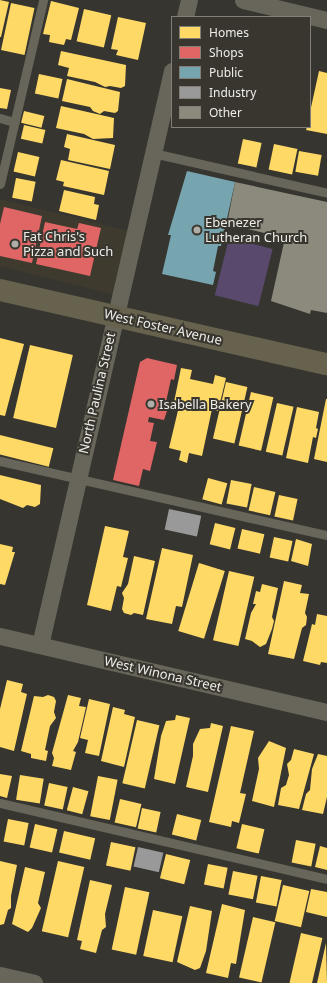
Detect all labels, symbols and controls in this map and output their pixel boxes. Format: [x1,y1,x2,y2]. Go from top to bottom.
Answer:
legend [171,16,311,128]
text: Homes [209,24,249,41]
text: Shops [209,44,243,61]
text: Public [209,64,243,81]
text: Industry [209,84,256,101]
text: Other [209,104,242,121]
place label: Ebenezer Lutheran Church [205,215,307,246]
marker: Ebenezer Lutheran Church [192,225,202,235]
place label: Fat Chris's Pizza and Such [23,229,113,260]
marker: Fat Chris's Pizza and Such [10,239,20,249]
street label: West Foster Avenue [102,306,224,348]
street label: North Paulina Street [75,331,119,455]
place label: Isabella Bakery [159,396,252,412]
marker: Isabella Bakery [146,399,156,409]
street label: West Winona Street [103,653,223,695]

